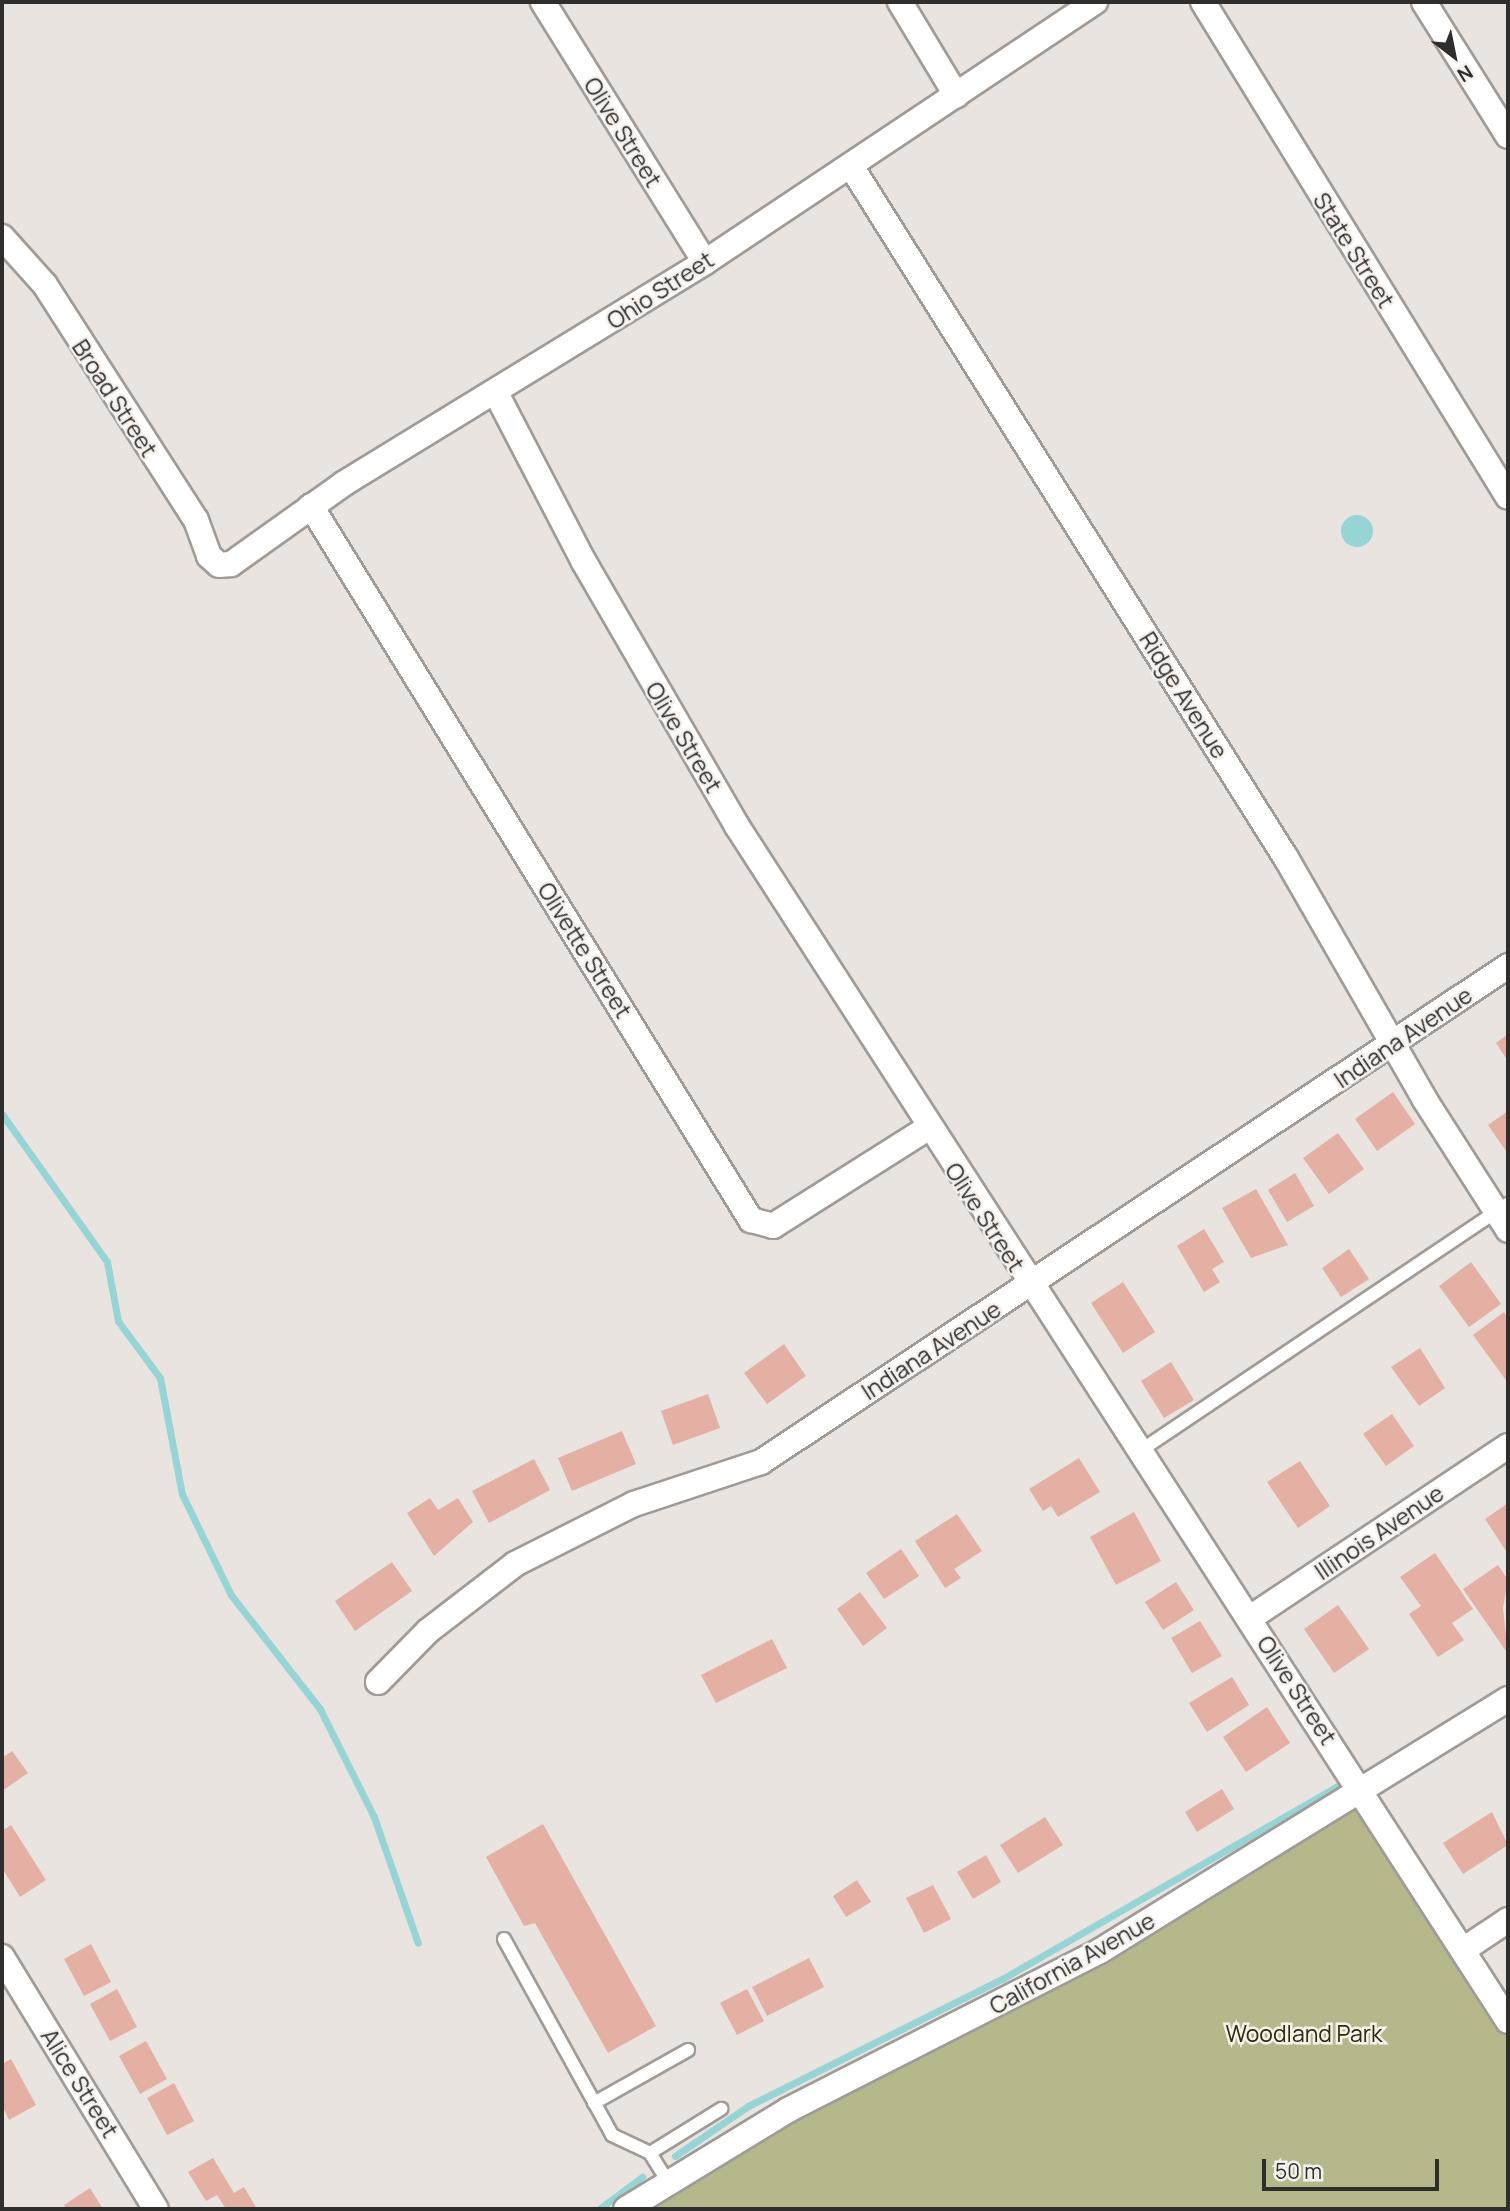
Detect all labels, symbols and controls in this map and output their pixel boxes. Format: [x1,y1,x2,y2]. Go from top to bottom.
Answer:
north arrow [1419,21,1489,91]
text: N [1452,59,1478,88]
street label: Olive Street [578,72,668,192]
street label: State Street [1308,187,1400,313]
street label: Ohio Street [602,245,718,335]
street label: Broad Street [67,334,163,462]
street label: Ridge Avenue [1134,627,1234,763]
street label: Olive Street [640,677,728,797]
street label: Olivette Street [532,877,638,1023]
street label: Indiana Avenue [1329,981,1477,1093]
street label: Olive Street [940,1157,1030,1277]
street label: Indiana Avenue [856,1295,1006,1405]
street label: Illinois Avenue [1309,1479,1449,1585]
street label: Olive Street [1252,1630,1342,1750]
street label: California Avenue [985,1906,1159,2020]
park label: Woodland Park [1226,2019,1382,2047]
street label: Alice Street [36,2023,124,2143]
scale bar [1265,2144,1442,2188]
text: 50 m [1275,2157,1322,2185]

